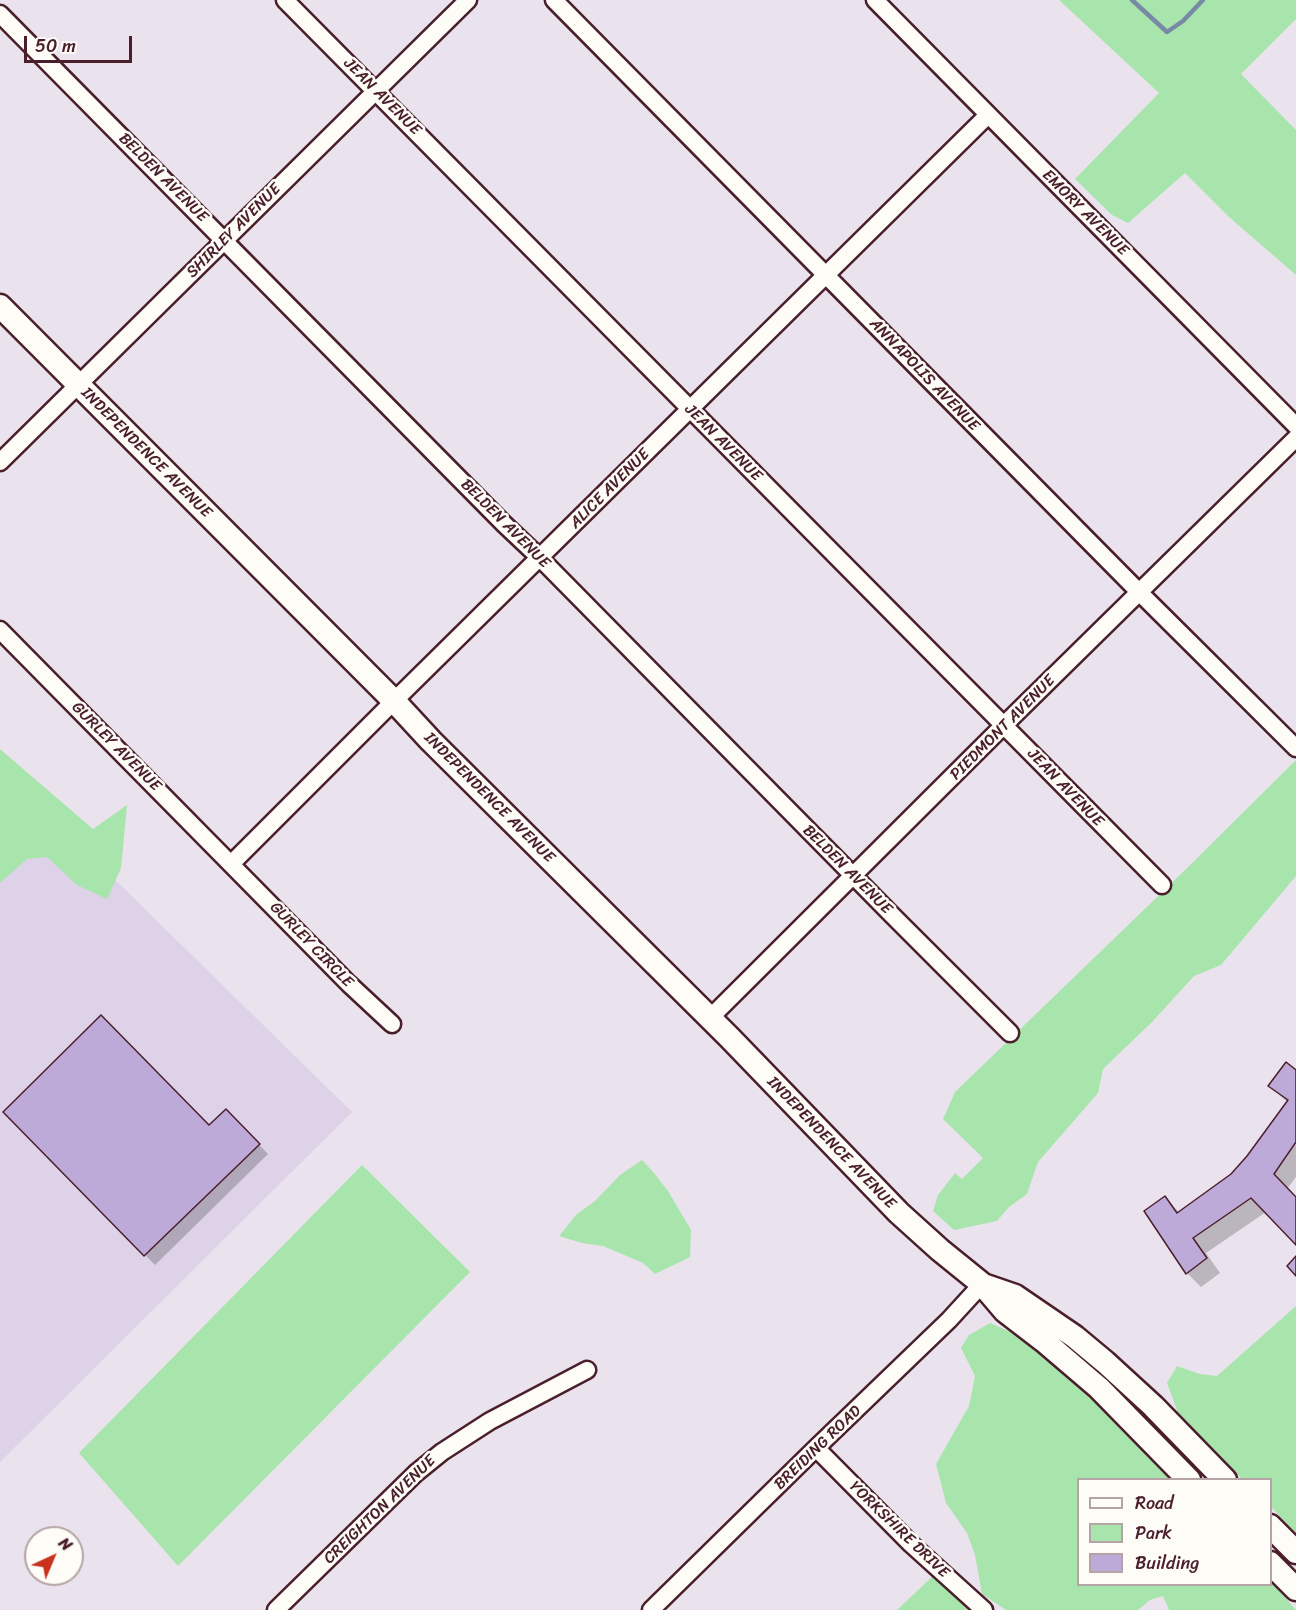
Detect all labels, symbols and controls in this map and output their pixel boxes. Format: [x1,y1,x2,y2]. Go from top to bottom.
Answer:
scale bar [27,24,135,62]
text: 50 m [35,30,76,62]
street label: JEAN AVENUE [339,54,425,140]
street label: BELDEN AVENUE [114,129,212,227]
street label: EMORY AVENUE [1038,166,1132,260]
street label: SHIRLEY AVENUE [183,180,285,282]
street label: ANNAPOLIS AVENUE [865,314,983,436]
street label: INDEPENDENCE AVENUE [77,384,215,522]
street label: JEAN AVENUE [680,400,766,486]
street label: ALICE AVENUE [566,445,654,533]
street label: BELDEN AVENUE [456,475,554,573]
street label: PIEDMONT AVENUE [946,671,1060,785]
street label: GURLEY AVENUE [67,698,165,796]
street label: INDEPENDENCE AVENUE [420,729,558,867]
street label: JEAN AVENUE [1023,745,1107,831]
street label: BELDEN AVENUE [798,821,896,919]
street label: GURLEY CIRCLE [265,898,357,992]
street label: INDEPENDENCE AVENUE [763,1073,899,1213]
street label: BREIDING ROAD [771,1402,865,1494]
street label: CREIGHTON AVENUE [320,1452,440,1568]
street label: YORKSHIRE DRIVE [845,1477,953,1583]
legend [1077,1478,1272,1586]
text: Road [1135,1487,1174,1519]
text: Park [1135,1517,1172,1549]
north arrow [24,1526,84,1586]
text: N [51,1530,80,1558]
text: Building [1135,1547,1199,1579]

